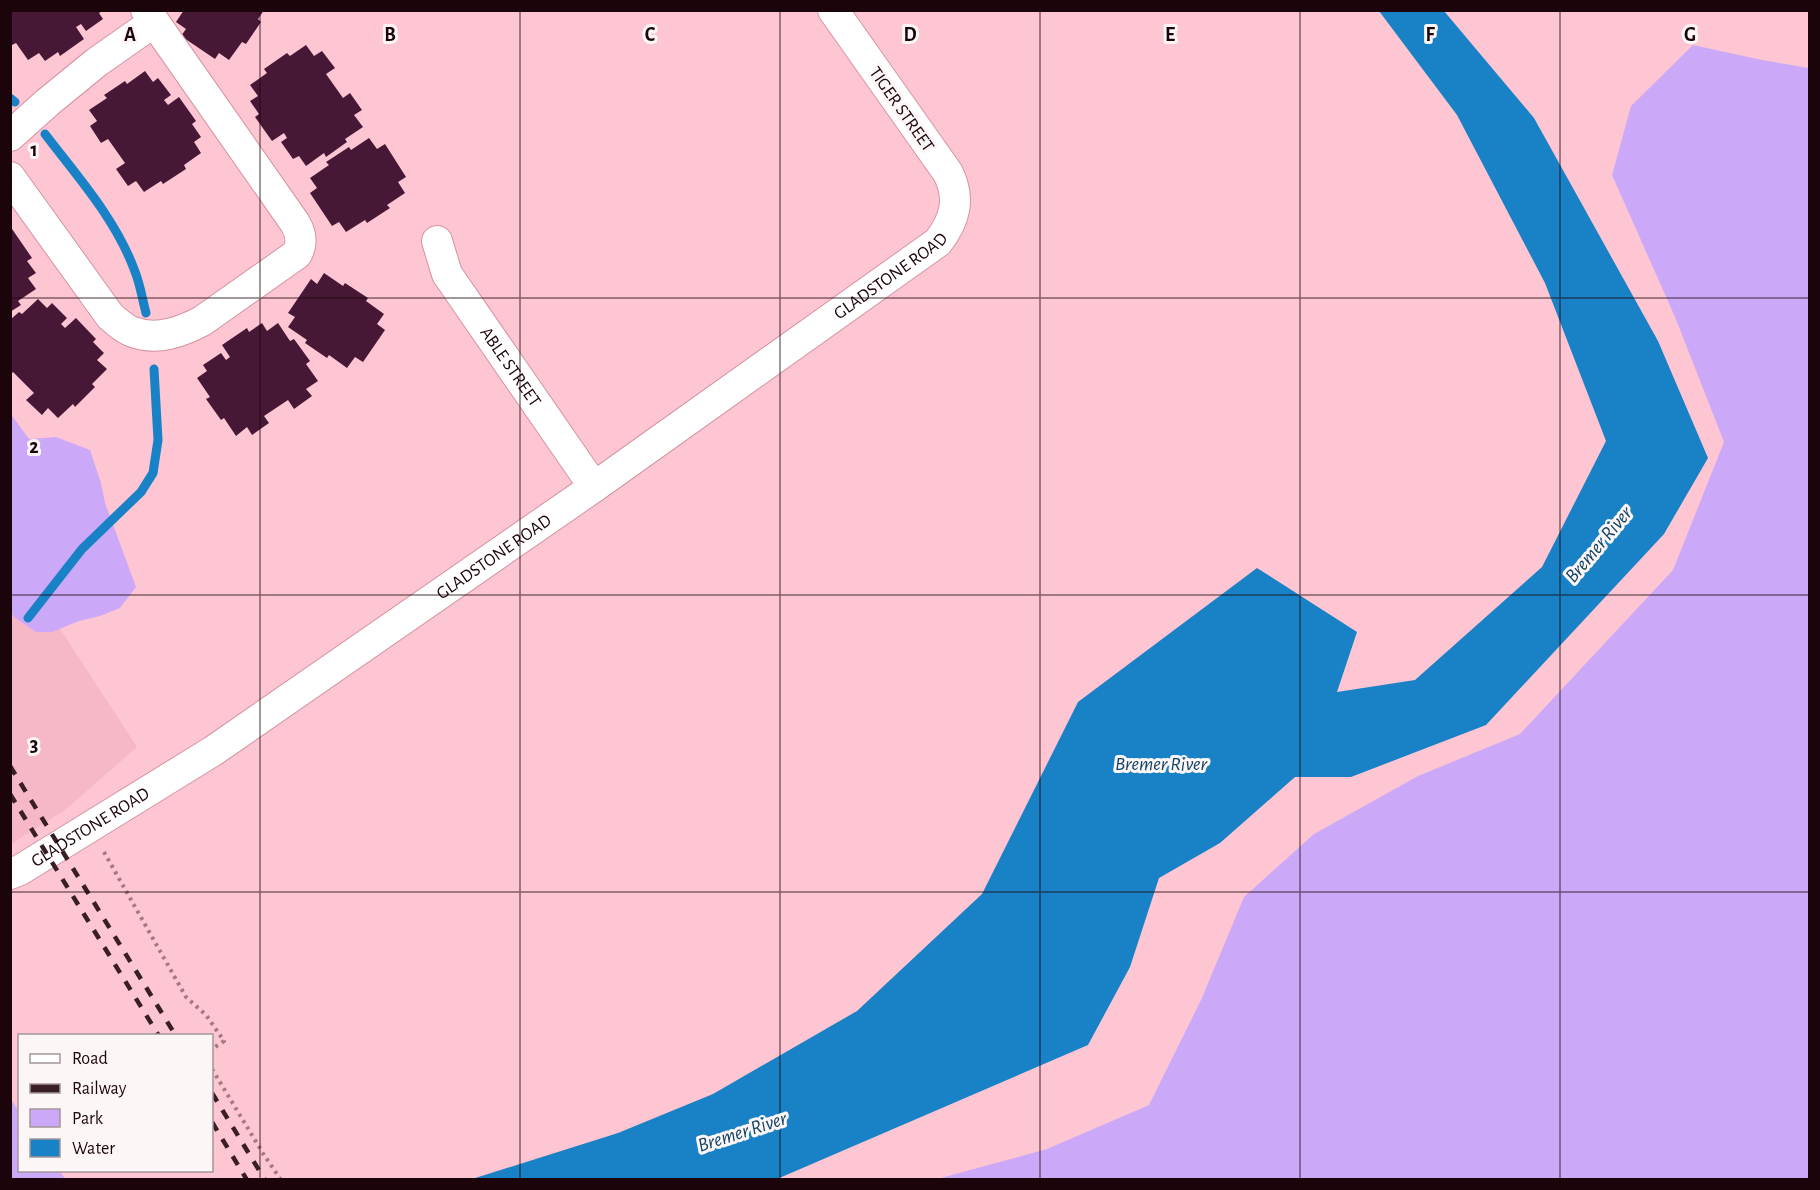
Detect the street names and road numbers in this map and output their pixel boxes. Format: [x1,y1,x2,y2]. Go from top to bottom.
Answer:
street label: TIGER STREET [865,64,937,155]
street label: GLADSTONE ROAD [831,230,952,323]
street label: ABLE STREET [476,324,544,410]
street label: GLADSTONE ROAD [434,511,555,603]
street label: GLADSTONE ROAD [28,785,153,871]

